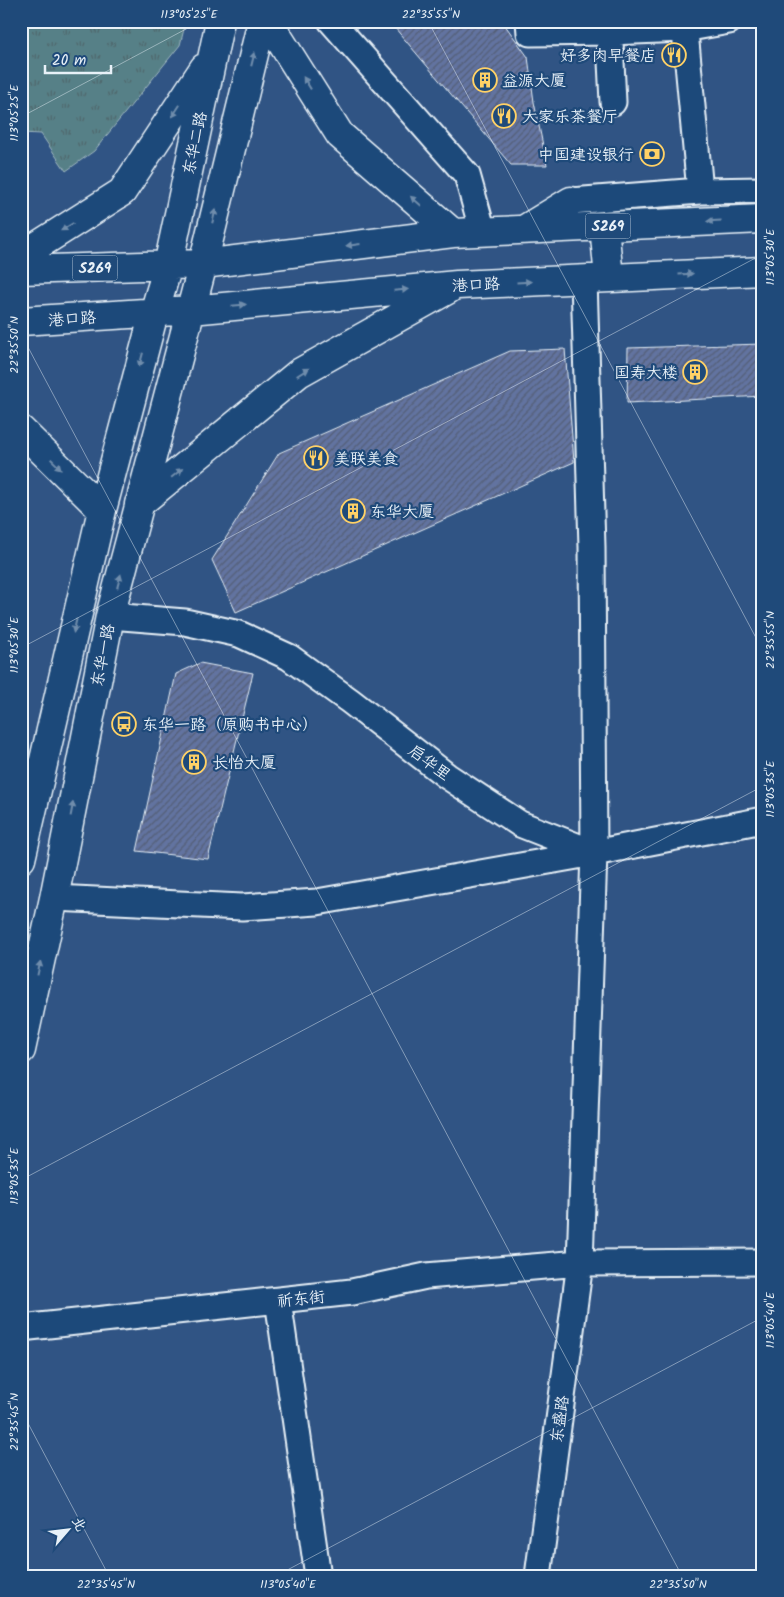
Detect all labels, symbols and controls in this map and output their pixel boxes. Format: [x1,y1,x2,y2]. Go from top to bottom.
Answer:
text: 113°05'25"E [160,5,218,24]
text: 22°35'55"N [402,5,460,24]
scale bar [45,42,111,74]
restaurant icon: 好多肉早餐店 [661,42,687,68]
place label: 好多肉早餐店 [560,44,656,69]
text: 20 m [52,49,86,73]
one-way arrow [249,51,257,66]
building icon: 益源大厦 [472,67,498,93]
place label: 益源大厦 [502,69,566,94]
one-way arrow [302,77,312,90]
text: 113°05'25"E [5,84,24,142]
restaurant icon: 大家乐茶餐厅 [491,103,517,129]
one-way arrow [171,105,180,118]
place label: 大家乐茶餐厅 [522,105,618,130]
street label: 东华二路 [177,109,214,177]
bank icon: 中国建设银行 [639,141,665,167]
place label: 中国建设银行 [538,143,634,168]
one-way arrow [411,195,423,207]
one-way arrow [211,209,219,224]
road number: S269 [586,214,630,238]
one-way arrow [706,217,722,225]
one-way arrow [60,223,73,232]
text: 113°05'30"E [761,228,780,285]
one-way arrow [344,241,360,249]
road number: S269 [72,256,118,280]
one-way arrow [678,270,694,278]
street label: 港口路 [451,272,501,299]
one-way arrow [516,277,532,285]
one-way arrow [393,286,409,294]
one-way arrow [232,301,248,309]
street label: 港口路 [47,305,97,334]
text: 22°35'50"N [5,316,24,374]
one-way arrow [137,352,145,367]
building icon: 国寿大楼 [682,359,708,385]
place label: 国寿大楼 [614,361,678,386]
one-way arrow [297,367,310,376]
restaurant icon: 美联美食 [303,445,329,471]
place label: 美联美食 [334,447,398,472]
one-way arrow [49,458,61,470]
one-way arrow [170,468,183,479]
building icon: 东华大厦 [340,498,366,524]
place label: 东华大厦 [370,500,434,525]
one-way arrow [115,574,123,589]
text: 22°35'55"N [761,611,780,669]
text: 113°05'30"E [5,616,24,673]
one-way arrow [71,619,79,634]
street label: 东华一路 [85,621,122,689]
bus stop icon: 东华一路（原购书中心） [111,711,137,737]
place label: 东华一路（原购书中心） [142,713,318,738]
street label: 启华里 [402,739,456,788]
building icon: 长怡大厦 [181,749,207,775]
place label: 长怡大厦 [212,751,276,776]
text: 113°05'35"E [761,760,780,817]
one-way arrow [68,801,76,817]
one-way arrow [35,961,43,976]
text: 113°05'35"E [5,1147,24,1204]
street label: 祈东街 [276,1285,326,1314]
text: 113°05'40"E [761,1291,780,1348]
text: 22°35'45"N [5,1393,24,1451]
street label: 东盛路 [545,1394,576,1445]
north arrow [42,1504,92,1554]
text: 北 [66,1513,92,1536]
text: 22°35'45"N [77,1575,135,1594]
text: 113°05'40"E [260,1575,317,1594]
text: 22°35'50"N [649,1575,707,1594]

